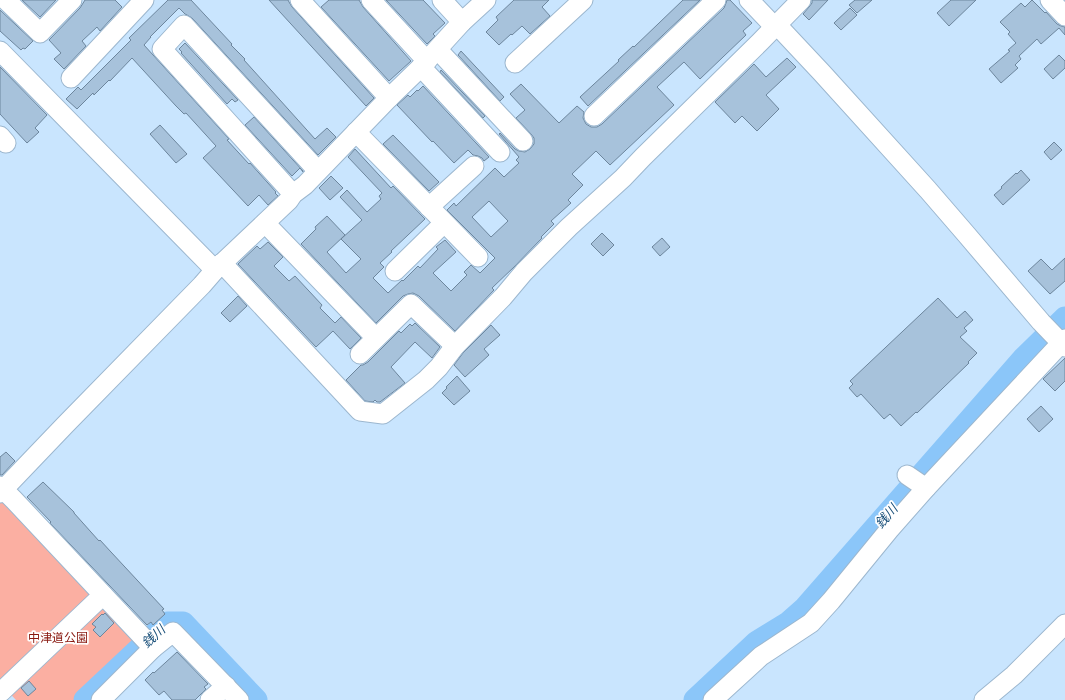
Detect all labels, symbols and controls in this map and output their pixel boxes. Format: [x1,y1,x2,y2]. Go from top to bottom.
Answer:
water label: 銭川 [872,500,902,531]
water label: 銭川 [139,621,169,651]
park label: 中津道公園 [28,631,88,645]

